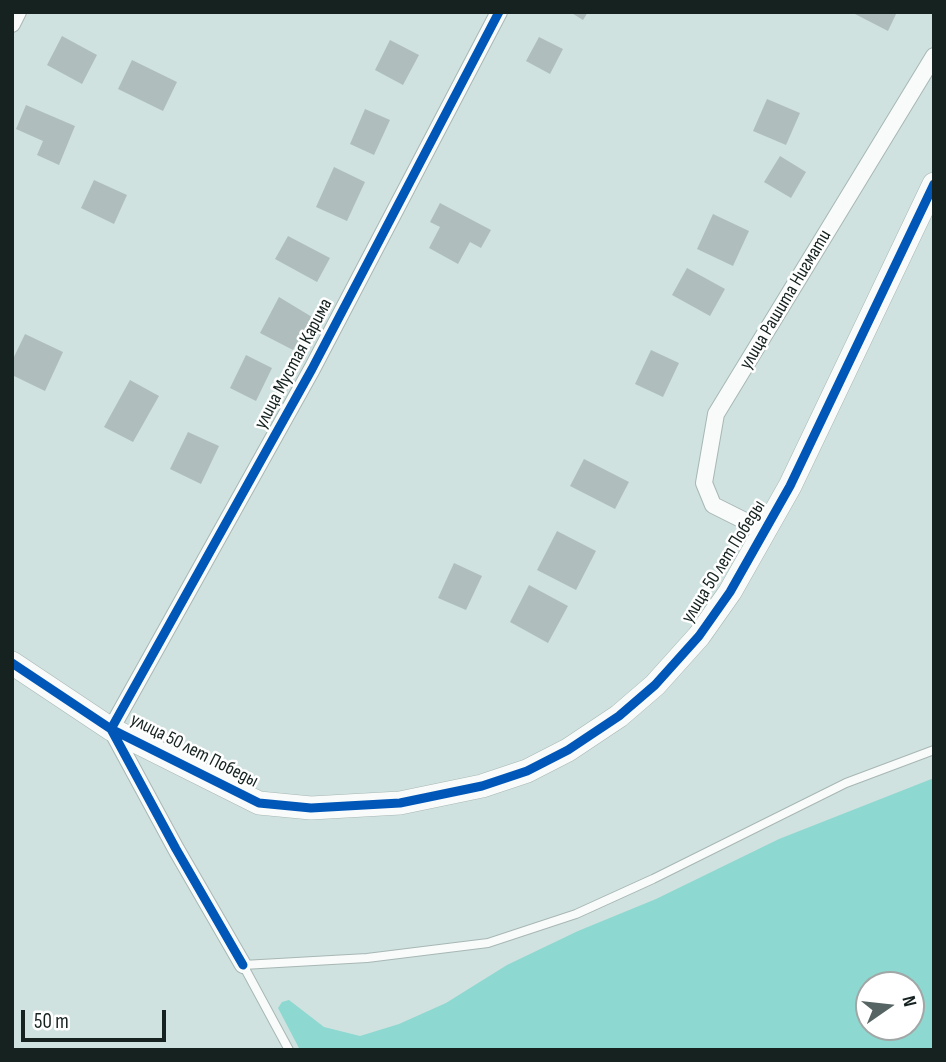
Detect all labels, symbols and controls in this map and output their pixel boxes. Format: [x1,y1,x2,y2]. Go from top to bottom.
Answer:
street label: улица Рашита Нигмати [735,226,837,374]
street label: улица Мустая Карима [250,295,338,433]
street label: улица 50 лет Победы [677,496,771,628]
street label: улица 50 лет Победы [126,709,262,793]
north arrow [855,971,925,1041]
text: N [897,994,921,1009]
scale bar [24,996,170,1040]
text: 50 m [34,1009,69,1034]

